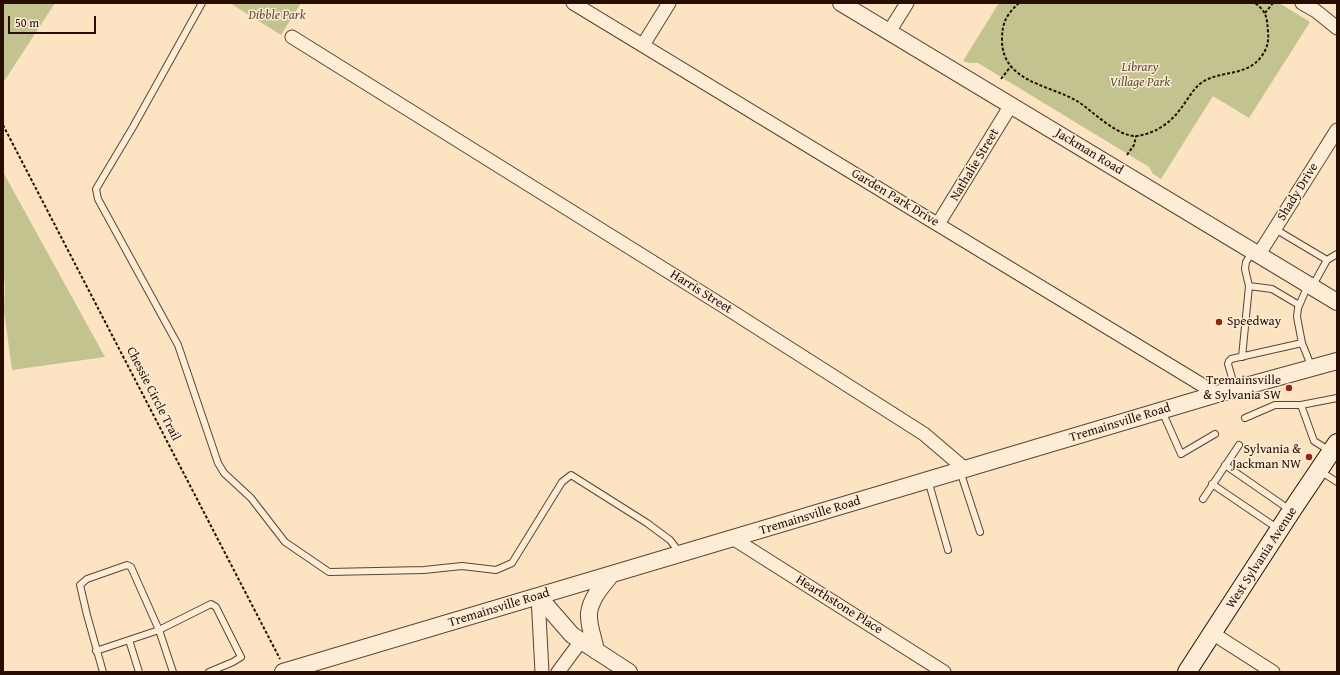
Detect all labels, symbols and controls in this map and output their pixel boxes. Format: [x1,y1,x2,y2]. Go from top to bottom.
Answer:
scale bar [10,8,98,34]
park label: Dibble Park [248,8,306,24]
text: 50 m [15,14,39,31]
park label: Library Village Park [1110,60,1170,91]
street label: Nathalie Street [947,126,1003,204]
street label: Jackman Road [1052,126,1126,178]
street label: Shady Drive [1274,160,1322,224]
street label: Garden Park Drive [848,166,942,230]
street label: Harris Street [667,267,735,317]
place label: Speedway [1227,314,1281,330]
marker: Speedway [1214,317,1224,327]
street label: Chessie Circle Trail [123,344,183,444]
place label: Tremainsville & Sylvania SW [1203,373,1281,404]
marker: Tremainsville & Sylvania SW [1284,383,1294,393]
street label: Tremainsville Road [1068,400,1172,446]
place label: Sylvania & Jackman NW [1232,442,1301,473]
marker: Sylvania & Jackman NW [1304,452,1314,462]
street label: Tremainsville Road [758,493,862,539]
street label: West Sylvania Avenue [1223,504,1301,612]
street label: Hearthstone Place [793,572,885,638]
street label: Tremainsville Road [447,585,551,631]

